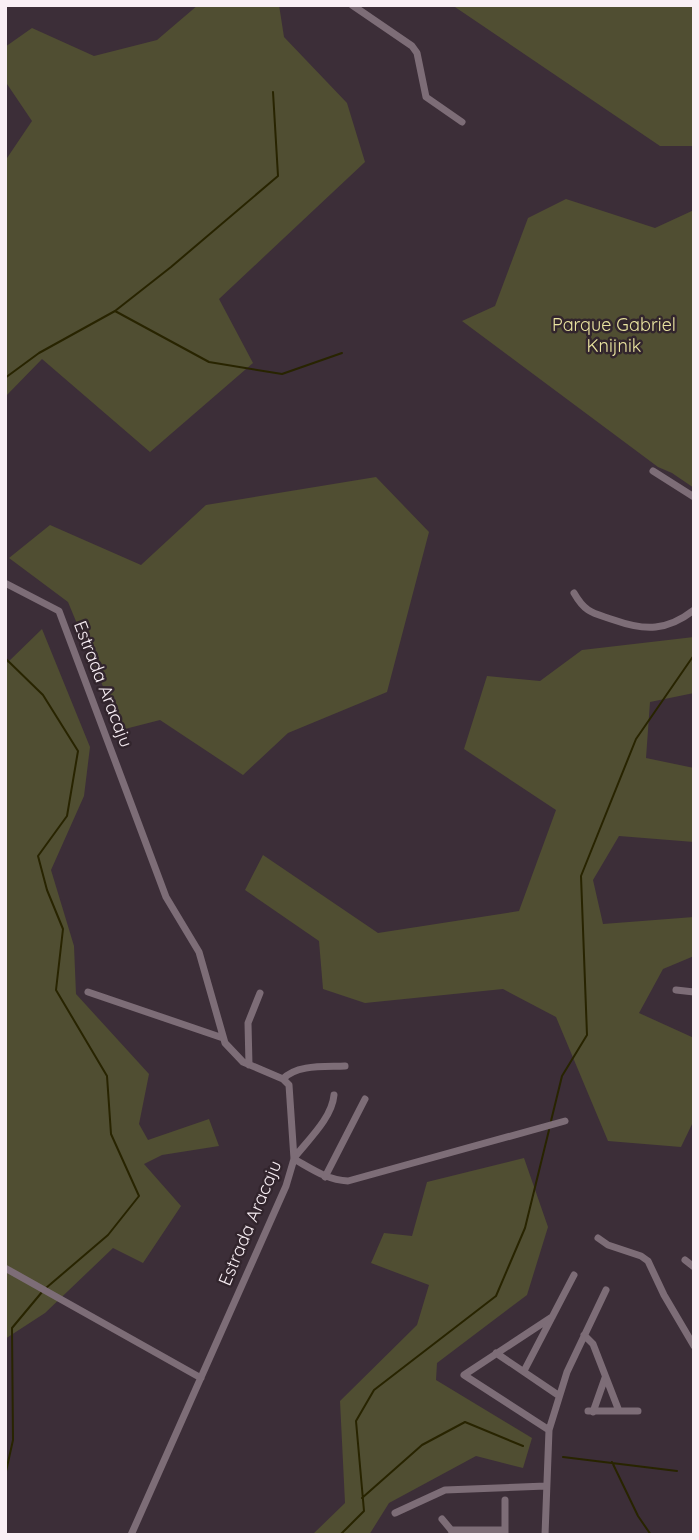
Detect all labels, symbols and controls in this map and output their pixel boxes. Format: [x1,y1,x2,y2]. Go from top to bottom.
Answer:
park label: Parque Gabriel Knijnik [552,313,676,357]
street label: Estrada Aracaju [69,617,138,750]
street label: Estrada Aracaju [213,1157,286,1289]

